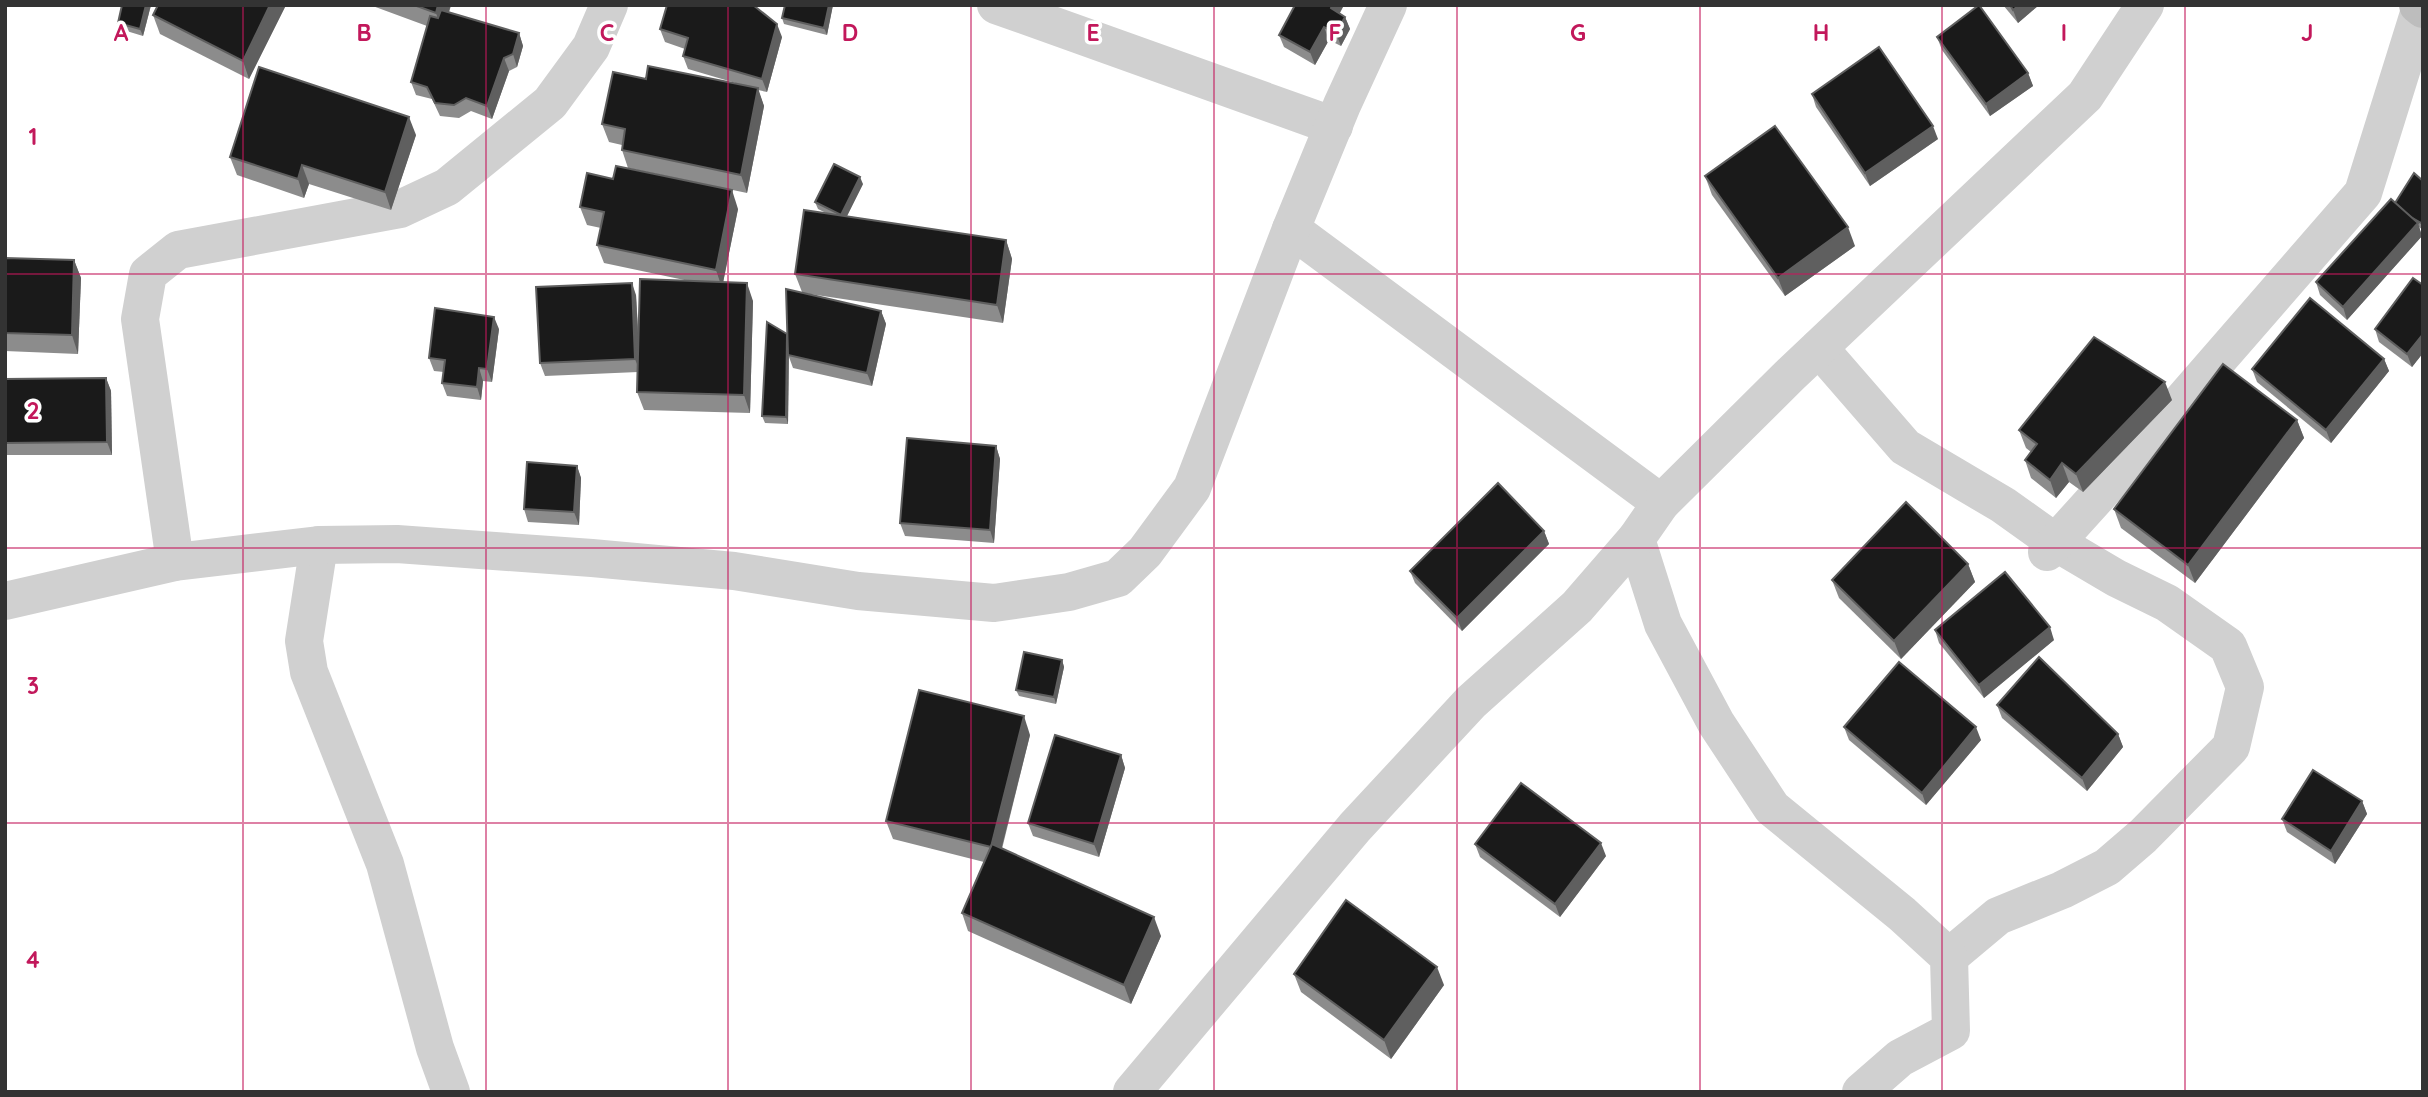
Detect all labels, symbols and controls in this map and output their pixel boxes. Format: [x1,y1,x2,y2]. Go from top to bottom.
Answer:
text: A [114,18,129,47]
text: B [356,18,372,47]
text: C [600,18,614,47]
text: D [842,18,858,47]
text: E [1086,18,1100,47]
text: F [1329,18,1341,47]
text: G [1570,18,1586,47]
text: H [1813,18,1829,47]
text: I [2061,18,2067,47]
text: J [2301,18,2313,47]
text: 1 [29,122,37,151]
text: 2 [26,396,40,425]
text: 3 [27,671,39,700]
text: 4 [26,945,40,974]

